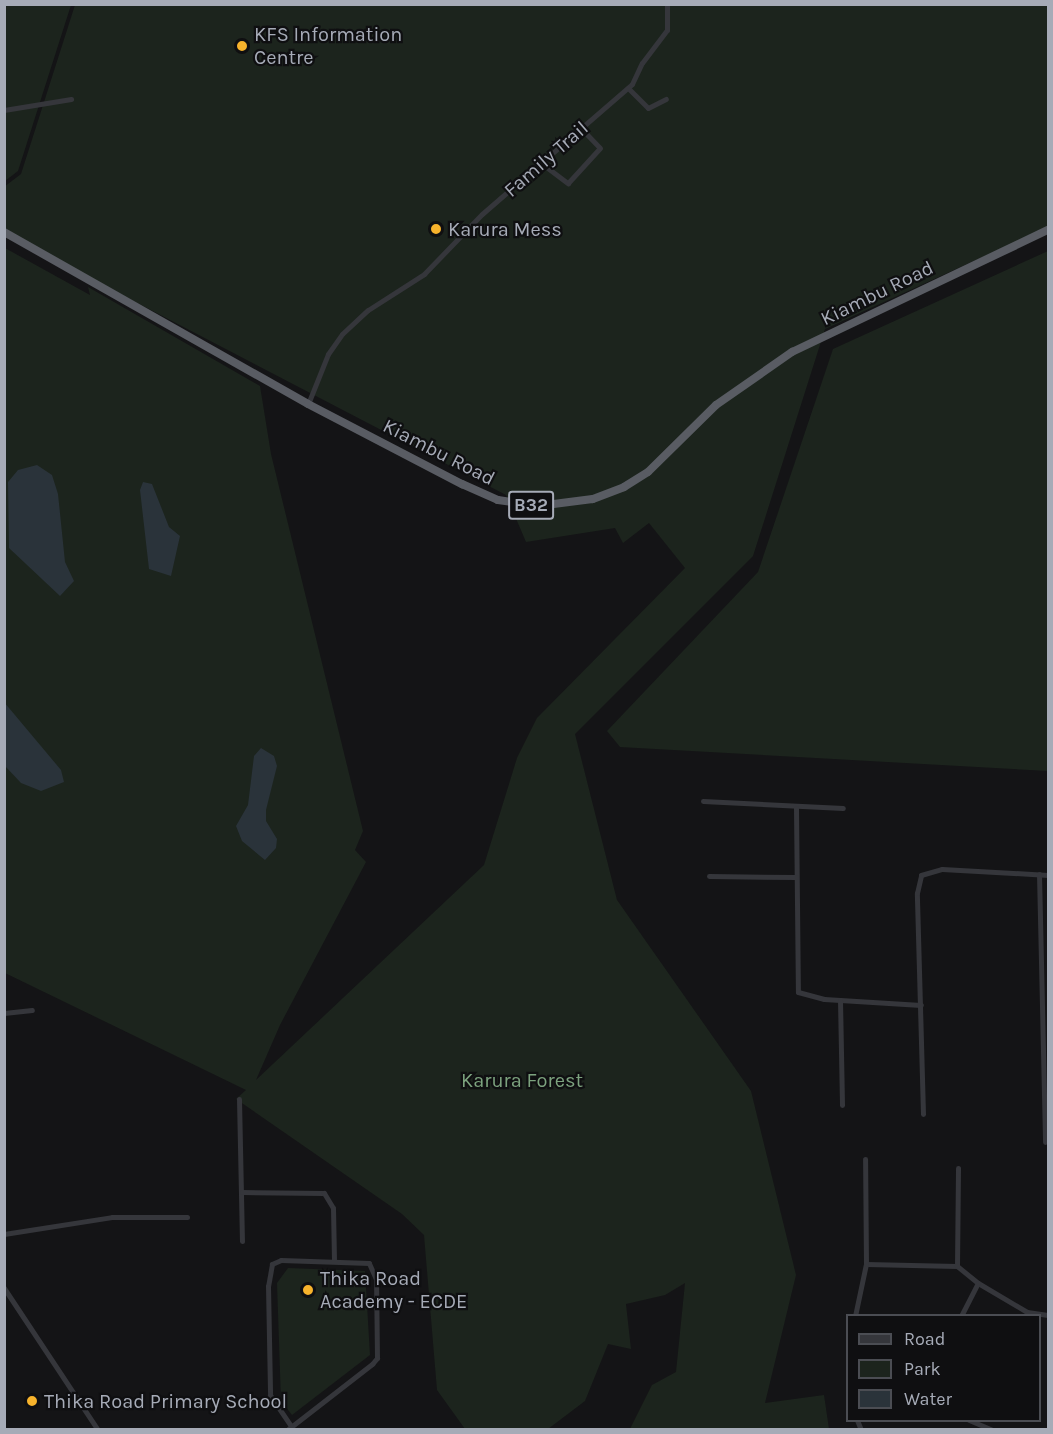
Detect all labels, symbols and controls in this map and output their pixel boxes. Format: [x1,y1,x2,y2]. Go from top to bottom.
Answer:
place label: KFS Information Centre [254,22,402,69]
marker: KFS Information Centre [235,39,249,53]
street label: Family Trail [499,116,593,202]
place label: Karura Mess [448,217,562,241]
marker: Karura Mess [429,222,443,236]
street label: Kiambu Road [817,255,937,331]
street label: Kiambu Road [379,413,499,491]
road number: B32 [507,490,555,520]
park label: Karura Forest [461,1068,583,1092]
place label: Thika Road Academy - ECDE [320,1266,467,1313]
marker: Thika Road Academy - ECDE [301,1283,315,1297]
legend [846,1314,1041,1422]
text: Road [904,1328,945,1350]
text: Park [904,1358,941,1380]
text: Water [904,1388,952,1410]
place label: Thika Road Primary School [44,1389,287,1413]
marker: Thika Road Primary School [25,1394,39,1408]

